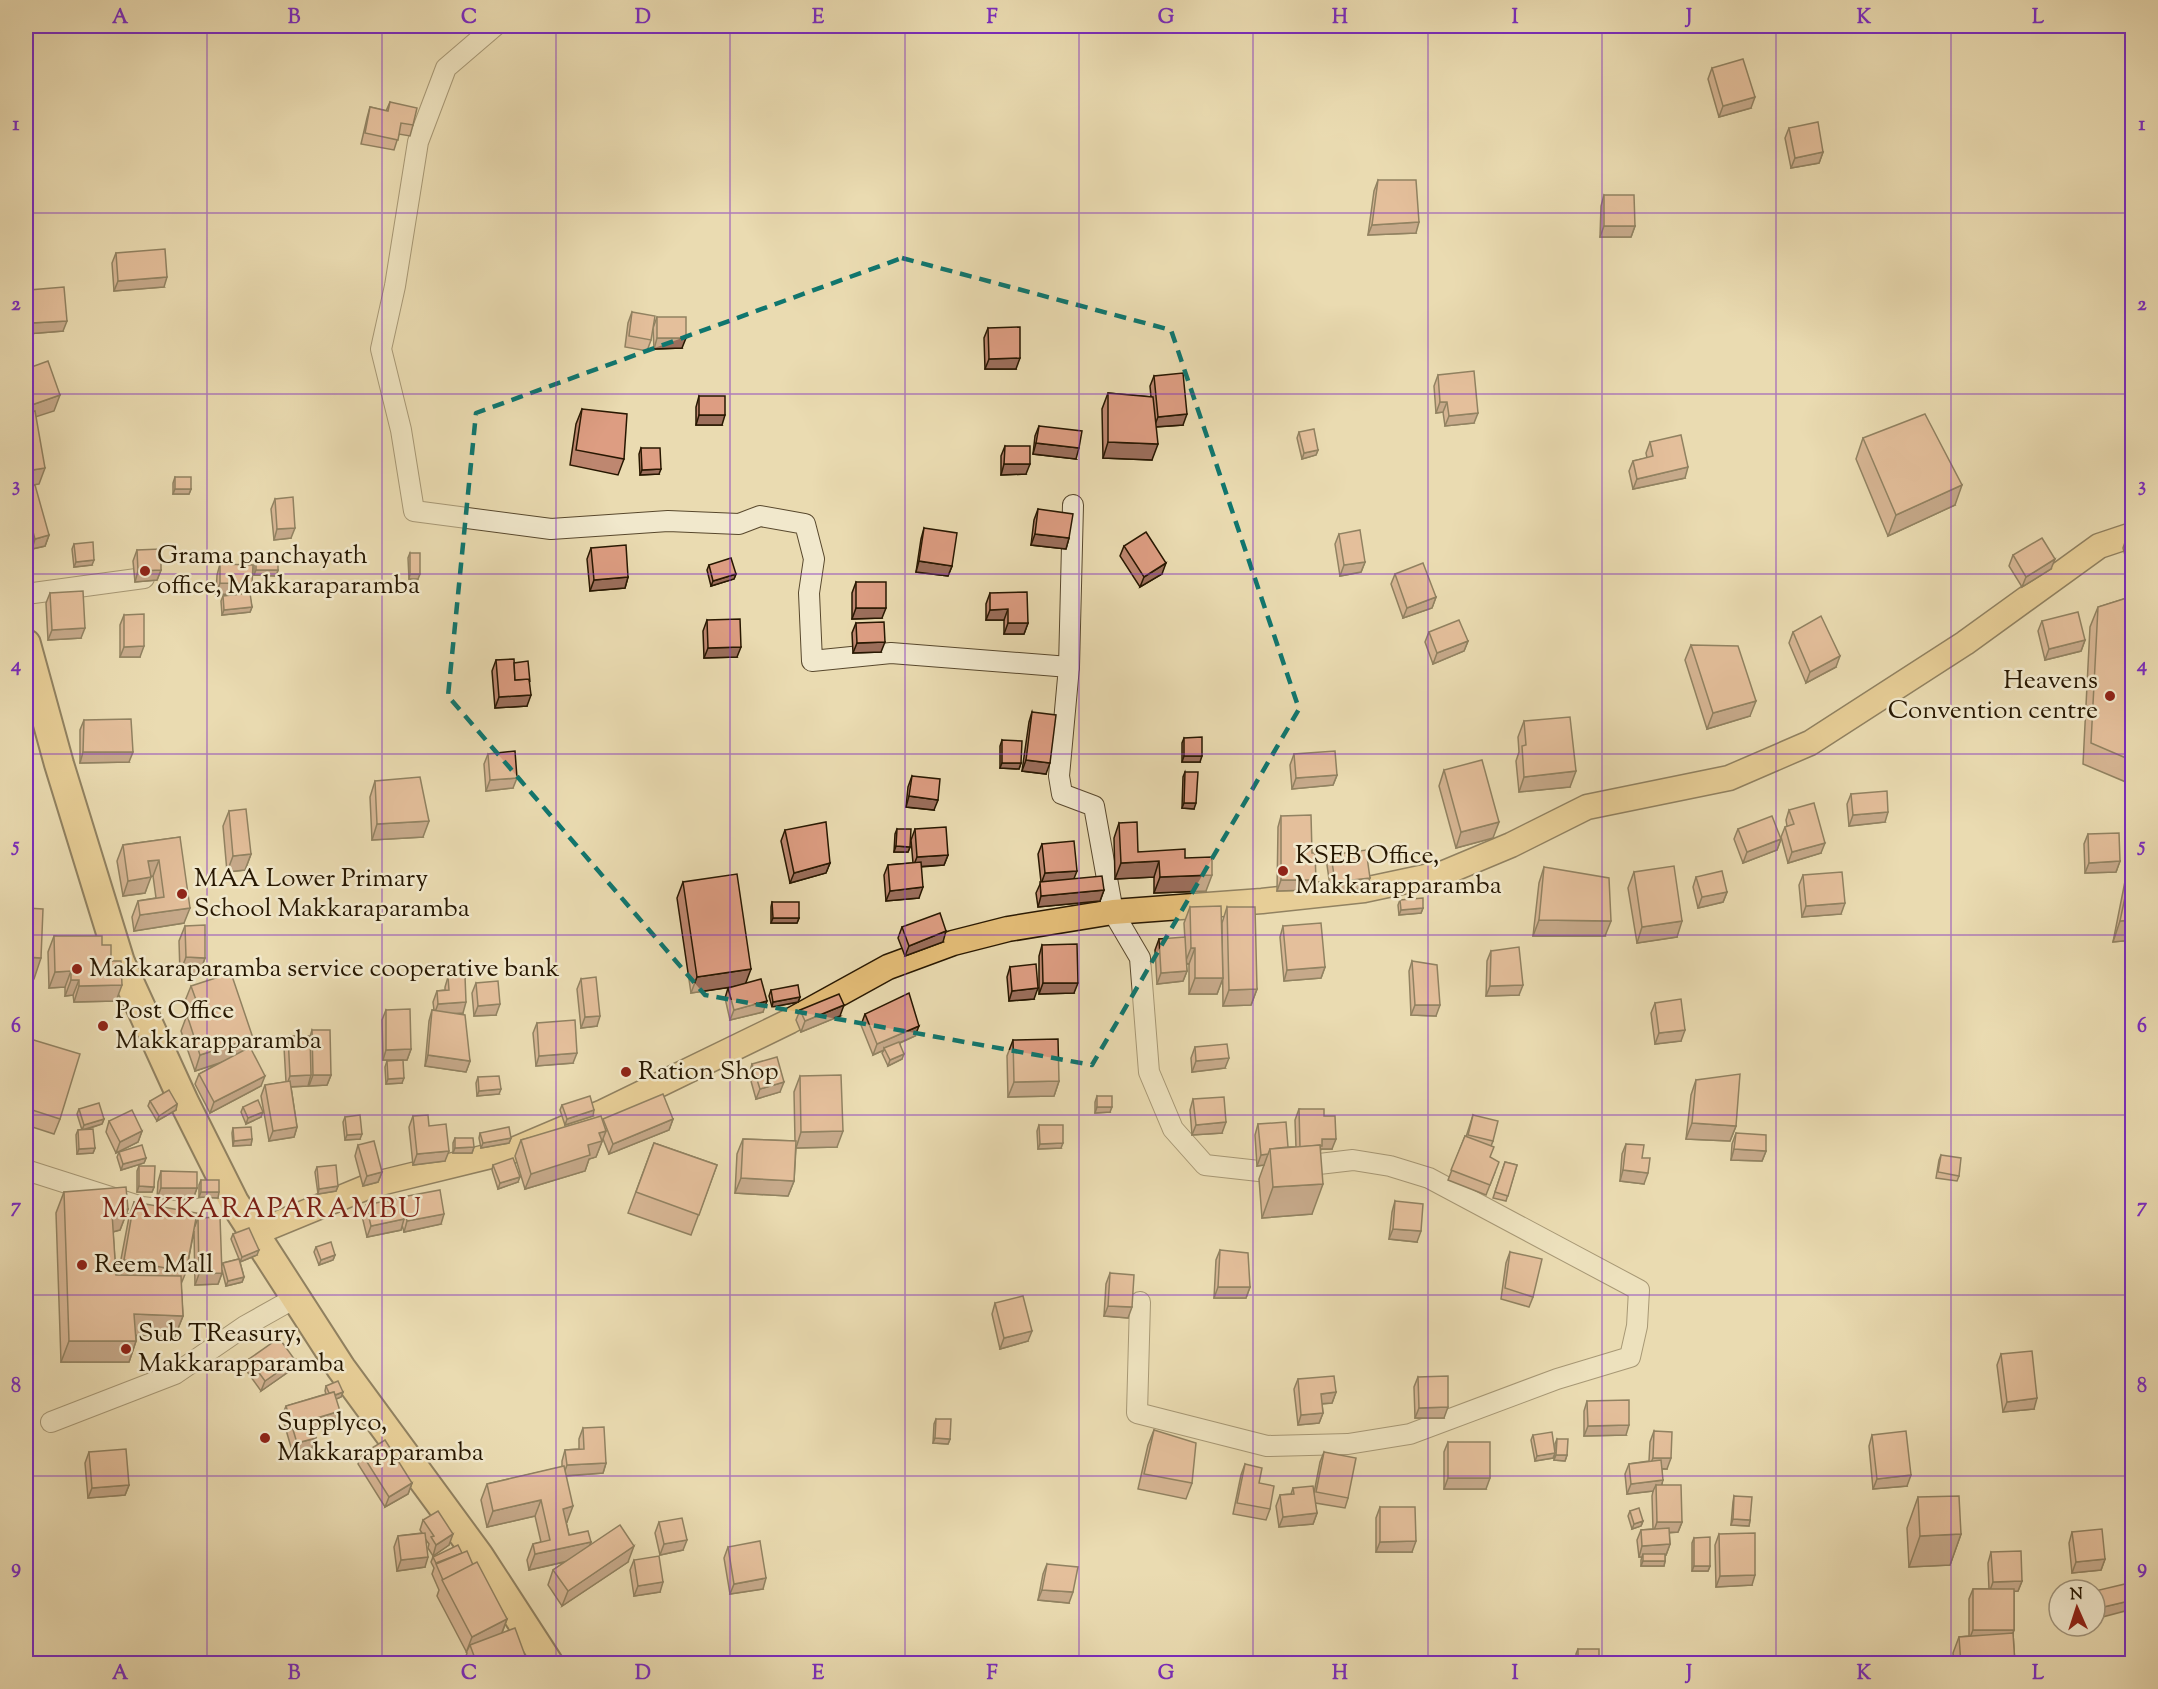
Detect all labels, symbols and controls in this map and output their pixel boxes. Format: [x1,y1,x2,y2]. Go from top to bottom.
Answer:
text: A [112,4,129,33]
text: B [288,4,301,33]
text: C [461,4,477,33]
text: D [635,4,651,33]
text: E [812,4,825,33]
text: F [986,4,998,33]
text: G [1158,4,1175,33]
text: H [1332,4,1348,33]
text: I [1512,4,1519,33]
text: J [1684,4,1692,33]
text: K [1857,4,1872,33]
text: L [2032,4,2045,33]
text: 1 [13,111,20,140]
text: 1 [2139,111,2146,140]
text: 2 [11,291,21,320]
text: 2 [2137,291,2147,320]
text: 3 [12,472,20,501]
text: 3 [2138,472,2146,501]
place label: Grama panchayath office, Makkaraparamba [157,538,420,605]
marker: Grama panchayath office, Makkaraparamba [138,564,152,578]
text: 4 [10,652,21,681]
text: 4 [2136,652,2147,681]
place label: Heavens Convention centre [1888,663,2098,730]
marker: Heavens Convention centre [2103,689,2117,703]
text: 5 [11,832,20,861]
text: 5 [2137,832,2146,861]
place label: KSEB Office, Makkarapparamba [1295,838,1502,905]
place label: MAA Lower Primary School Makkaraparamba [194,861,470,928]
marker: KSEB Office, Makkarapparamba [1276,864,1290,878]
marker: MAA Lower Primary School Makkaraparamba [175,887,189,901]
place label: Makkaraparamba service cooperative bank [89,951,560,988]
marker: Makkaraparamba service cooperative bank [70,962,84,976]
place label: Post Office Makkarapparamba [115,993,322,1060]
text: 6 [11,1013,21,1042]
text: 6 [2137,1013,2147,1042]
marker: Post Office Makkarapparamba [96,1019,110,1033]
place label: Ration Shop [638,1054,779,1091]
marker: Ration Shop [619,1065,633,1079]
district label: MAKKARAPARAMBU [102,1190,422,1230]
text: 7 [11,1193,22,1222]
text: 7 [2137,1193,2148,1222]
place label: Reem Mall [94,1247,214,1284]
marker: Reem Mall [75,1258,89,1272]
place label: Sub TReasury, Makkarapparamba [138,1316,345,1383]
marker: Sub TReasury, Makkarapparamba [119,1342,133,1356]
text: 8 [11,1373,21,1402]
text: 8 [2137,1373,2147,1402]
place label: Supplyco, Makkarapparamba [277,1405,484,1472]
marker: Supplyco, Makkarapparamba [258,1431,272,1445]
text: 9 [11,1554,21,1583]
text: 9 [2137,1554,2147,1583]
north arrow [2047,1578,2107,1638]
text: N [2069,1584,2084,1607]
text: A [112,1660,129,1689]
text: B [288,1660,301,1689]
text: C [461,1660,477,1689]
text: D [635,1660,651,1689]
text: E [812,1660,825,1689]
text: F [986,1660,998,1689]
text: G [1158,1660,1175,1689]
text: H [1332,1660,1348,1689]
text: I [1512,1660,1519,1689]
text: J [1684,1660,1692,1689]
text: K [1857,1660,1872,1689]
text: L [2032,1660,2045,1689]

